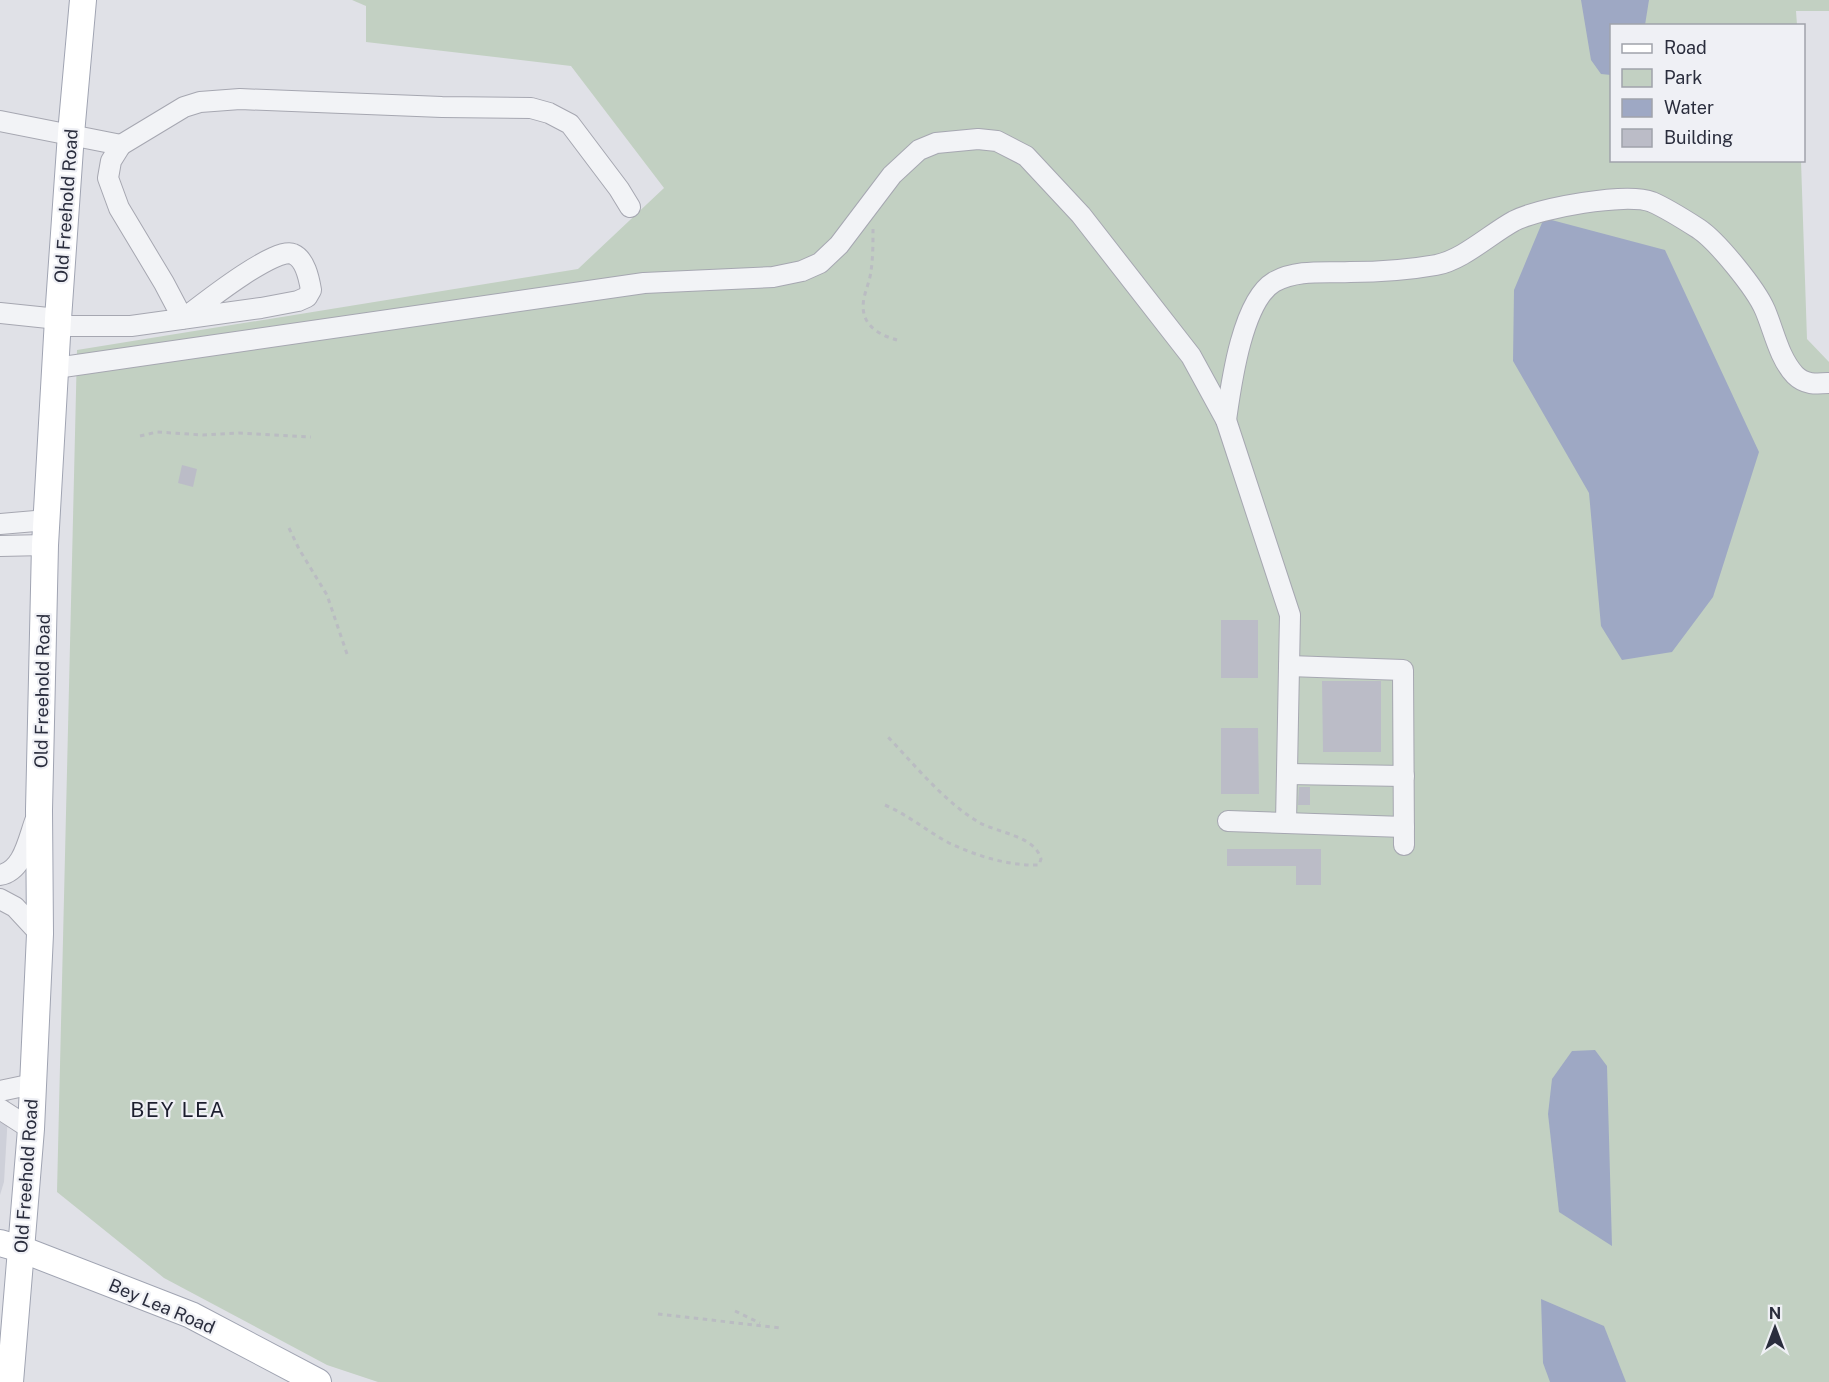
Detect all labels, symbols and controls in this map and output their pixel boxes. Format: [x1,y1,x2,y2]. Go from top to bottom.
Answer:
legend [1610,24,1805,162]
text: Road [1664,37,1707,58]
text: Park [1664,67,1702,88]
text: Water [1664,97,1714,118]
text: Building [1664,127,1733,148]
street label: Old Freehold Road [50,128,82,284]
street label: Old Freehold Road [30,614,54,768]
district label: BEY LEA [130,1097,226,1122]
street label: Old Freehold Road [10,1098,42,1254]
street label: Bey Lea Road [106,1274,218,1338]
north arrow [1745,1298,1805,1358]
text: N [1769,1304,1781,1323]

